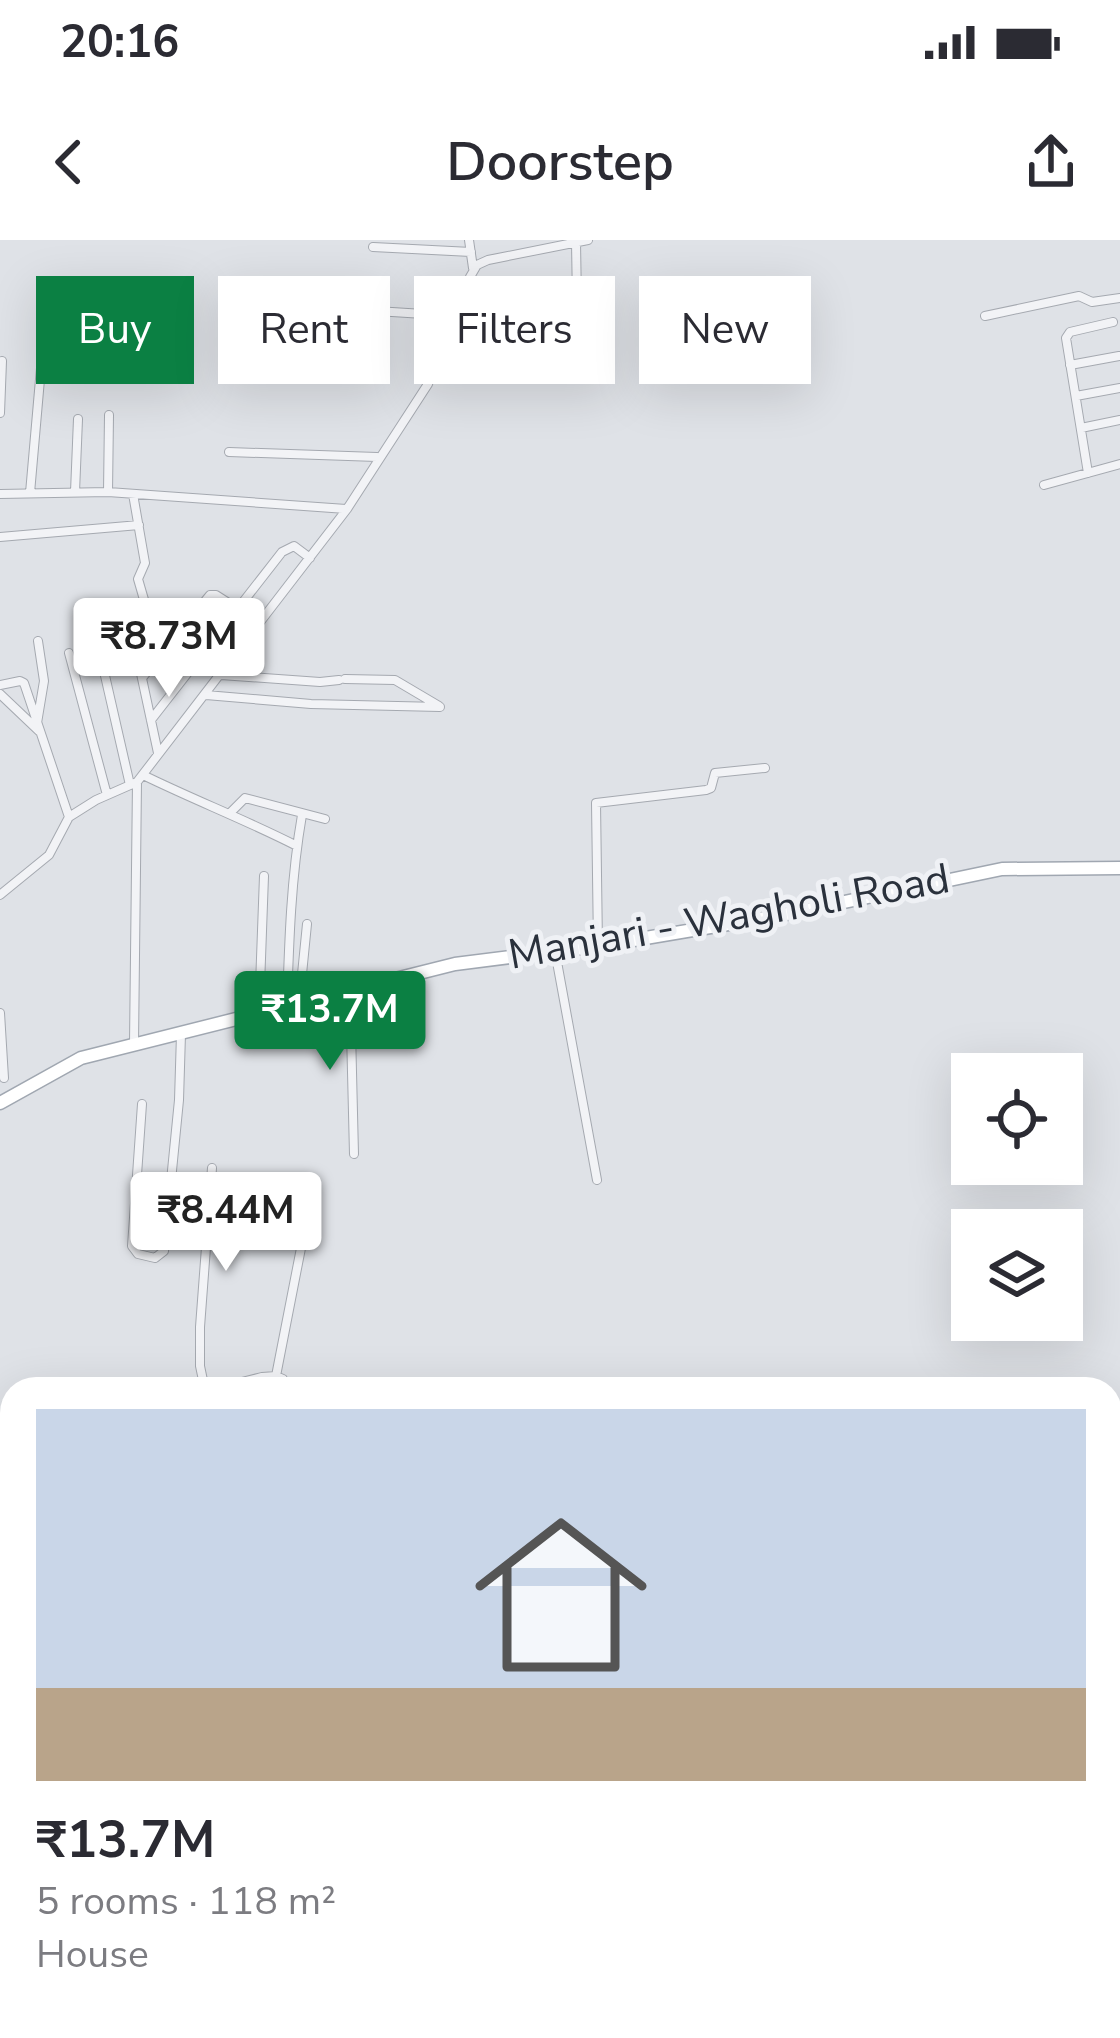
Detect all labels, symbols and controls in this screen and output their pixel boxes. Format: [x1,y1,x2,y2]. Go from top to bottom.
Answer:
text: 20:16 [60,12,179,73]
text: Doorstep [446,125,674,199]
icon: back [36,129,102,195]
icon: share [1018,129,1084,195]
chip: Buy [36,276,194,384]
chip: Rent [218,276,390,384]
chip: Filters [414,276,615,384]
chip: New [639,276,811,384]
pin: ₹8.73M [71,598,267,700]
text: ₹8.73M [100,610,238,663]
street label: Manjari - Wagholi Road [504,850,954,984]
pin: ₹13.7M [232,971,428,1073]
text: ₹13.7M [261,983,399,1036]
map controls [951,1053,1083,1341]
button: locate [951,1053,1083,1185]
pin: ₹8.44M [128,1172,324,1274]
text: ₹8.44M [157,1184,295,1237]
button: layers [951,1209,1083,1341]
icon: home [453,1487,669,1703]
text: ₹13.7M [36,1805,215,1875]
text: 5 rooms · 118 m² [36,1875,336,1928]
text: House [36,1928,149,1981]

